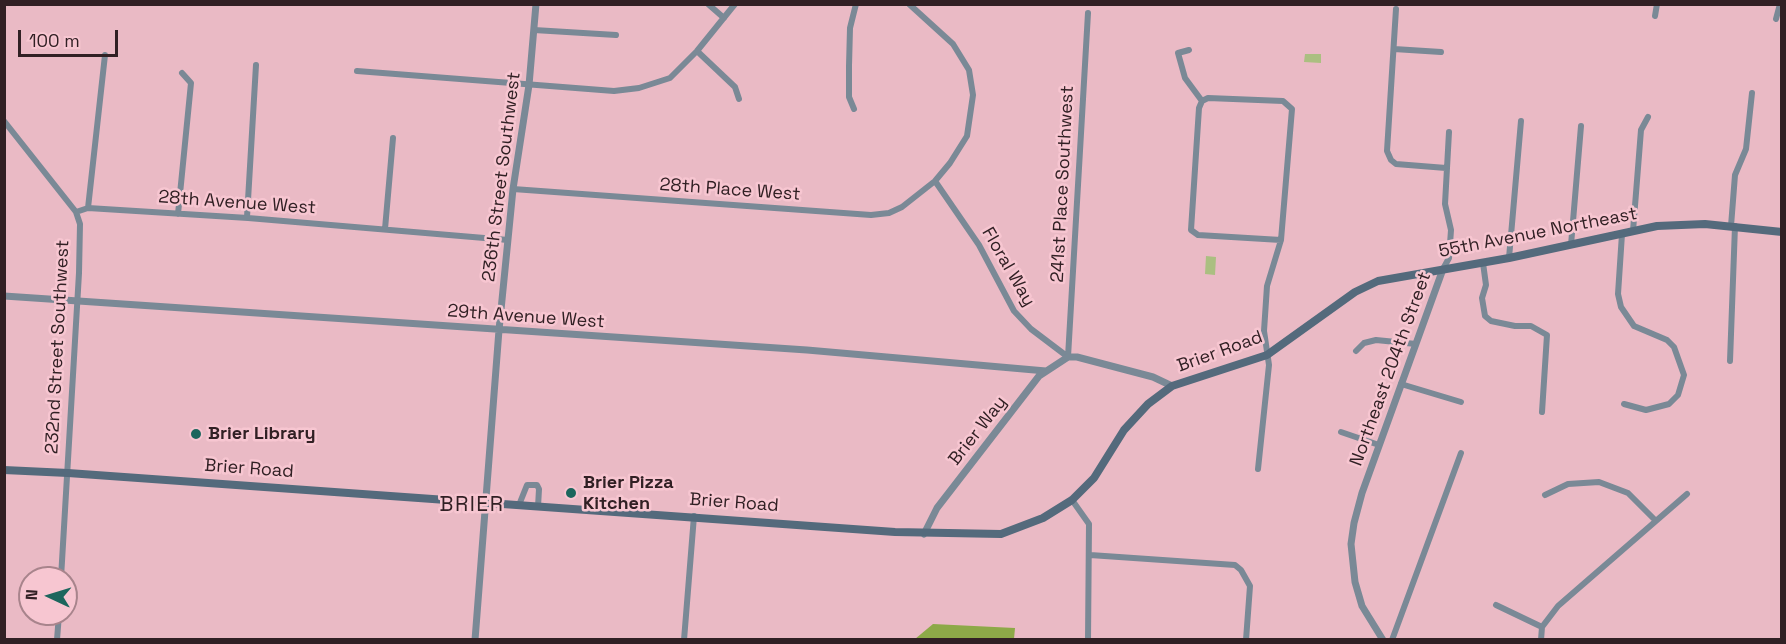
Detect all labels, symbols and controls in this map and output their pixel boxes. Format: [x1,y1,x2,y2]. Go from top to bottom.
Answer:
scale bar [21,18,122,56]
text: 100 m [29,29,80,52]
street label: 236th Street Southwest [478,71,526,283]
street label: 241st Place Southwest [1047,85,1079,283]
street label: 28th Place West [659,174,801,206]
street label: 28th Avenue West [157,187,317,219]
street label: 55th Avenue Northeast [1437,203,1639,263]
street label: Floral Way [977,224,1039,310]
street label: 232nd Street Southwest [42,239,74,455]
street label: Northeast 204th Street [1346,269,1436,469]
street label: 29th Avenue West [447,301,605,333]
street label: Brier Road [1174,327,1266,377]
street label: Brier Way [944,392,1012,470]
place label: Brier Library [208,423,316,445]
marker: Brier Library [189,427,203,441]
street label: Brier Road [204,455,294,483]
place label: Brier Pizza Kitchen [583,472,674,514]
marker: Brier Pizza Kitchen [564,486,578,500]
street label: Brier Road [689,489,779,517]
district label: BRIER [440,492,504,518]
north arrow [18,566,78,626]
text: N [21,589,42,601]

